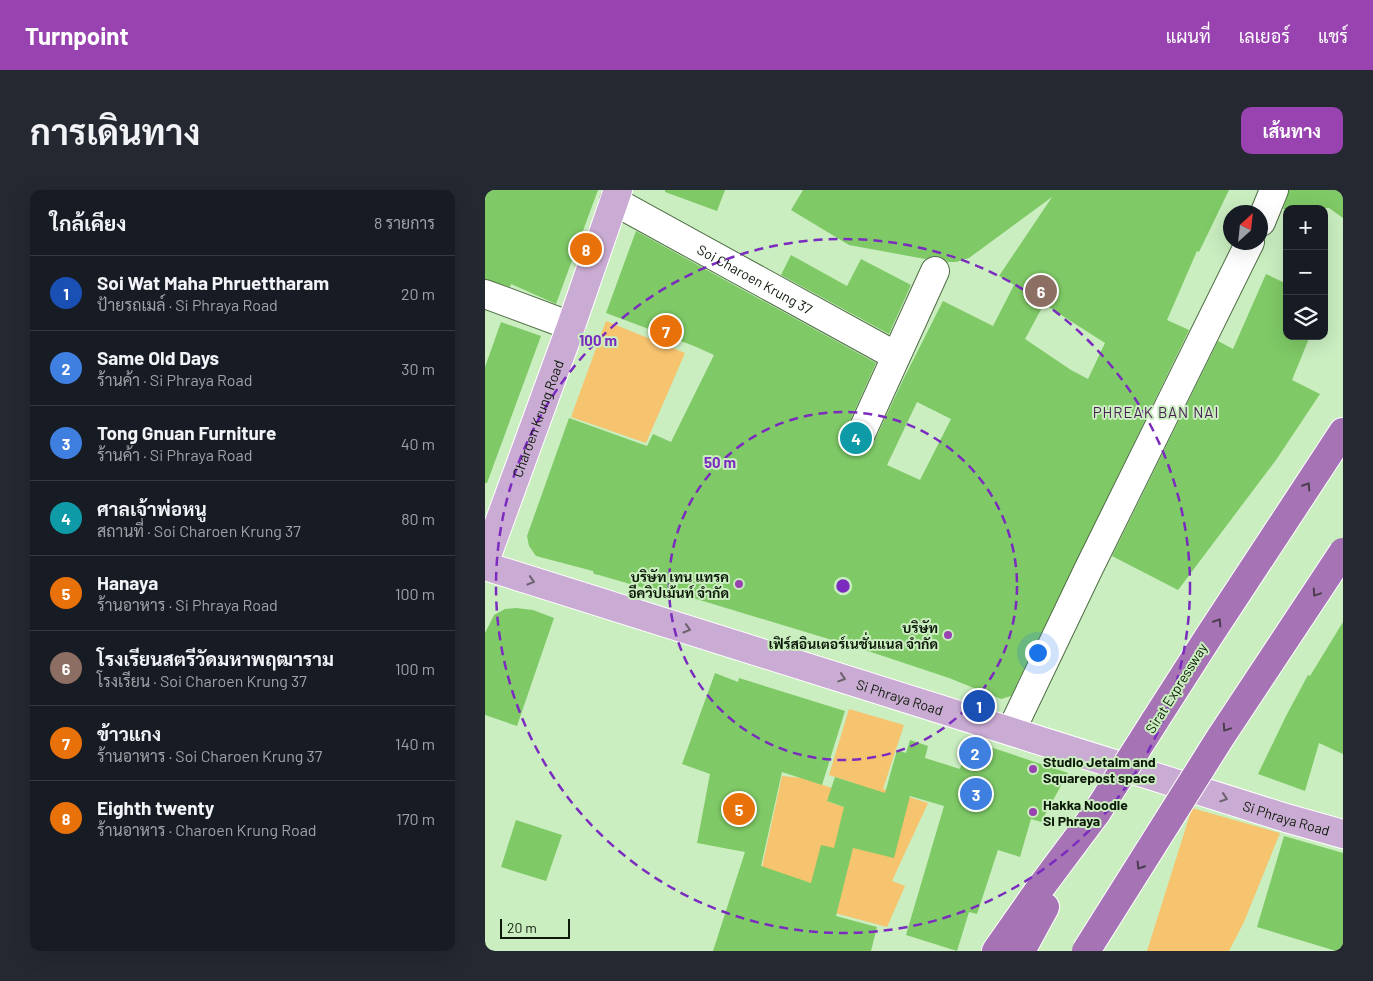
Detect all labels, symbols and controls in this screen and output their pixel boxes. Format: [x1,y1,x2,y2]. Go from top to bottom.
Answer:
text: Turnpoint [25,21,129,50]
text: แผนที่ [1166,25,1211,47]
text: เลเยอร์ [1239,25,1290,47]
text: แชร์ [1318,25,1348,47]
button: เส้นทาง [1241,107,1343,154]
text: การเดินทาง [30,110,200,152]
north arrow [1223,205,1268,250]
map controls [1283,205,1328,340]
button: + [1283,205,1328,250]
text: ใกล้เคียง [50,210,126,235]
text: 8 รายการ [374,213,435,232]
pin: 8 [570,230,602,268]
street label: Soi Charoen Krung 37 [695,240,816,317]
button: − [1283,250,1328,295]
text: Soi Wat Maha Phruettharam [97,271,329,294]
pin: 6 [1025,272,1057,310]
text: 1 [63,284,69,303]
text: 20 m [401,284,435,303]
text: ป้ายรถเมล์ · Si Phraya Road [97,295,278,314]
button: layers [1283,295,1328,340]
pin: 7 [650,312,682,350]
text: 100 m [579,331,617,349]
text: Same Old Days [97,346,219,369]
street label: Charoen Krung Road [508,357,566,479]
text: 2 [62,359,70,378]
text: 30 m [401,359,435,378]
text: ร้านค้า · Si Phraya Road [97,370,252,389]
district label: PHREAK BAN NAI [1093,403,1219,421]
pin: 4 [840,419,872,457]
text: Tong Gnuan Furniture [97,421,276,444]
text: 3 [62,434,70,453]
text: 40 m [401,434,435,453]
text: ร้านค้า · Si Phraya Road [97,445,252,464]
text: 50 m [704,453,736,471]
one-way arrow [1301,483,1310,492]
text: ศาลเจ้าพ่อหนู [97,497,207,520]
text: 4 [61,509,71,528]
text: 80 m [401,509,435,528]
text: สถานที่ · Soi Charoen Krung 37 [97,521,301,540]
place label: บริษัท เทน แทรค อีควิปเม้นท์ จำกัด [628,568,729,601]
text: Hanaya [97,571,158,594]
one-way arrow [527,575,535,585]
centre of rings [834,577,852,595]
marker: บริษัท เทน แทรค อีควิปเม้นท์ จำกัด [733,578,745,590]
text: 5 [62,584,70,603]
text: 100 m [395,584,435,603]
one-way arrow [1313,587,1322,597]
text: ร้านอาหาร · Si Phraya Road [97,595,278,614]
one-way arrow [1212,618,1221,628]
place label: บริษัท เฟิร์สอินเตอร์เนชั่นแนล จำกัด [769,619,938,652]
one-way arrow [682,623,690,633]
marker: บริษัท เฟิร์สอินเตอร์เนชั่นแนล จำกัด [942,629,954,641]
street label: Sirat Expressway [1141,639,1211,736]
your location [1025,640,1051,666]
text: โรงเรียนสตรีวัดมหาพฤฒาราม [97,647,334,670]
text: 6 [62,659,70,678]
text: 100 m [395,659,435,678]
text: โรงเรียน · Soi Charoen Krung 37 [97,671,307,690]
one-way arrow [837,672,845,682]
street label: Si Phraya Road [855,675,945,718]
pin: 1 [963,687,995,725]
text: ข้าวแกง [97,722,161,745]
one-way arrow [1223,723,1233,732]
text: 7 [62,734,70,753]
text: 140 m [395,734,435,753]
pin: 2 [959,734,991,772]
text: ร้านอาหาร · Soi Charoen Krung 37 [97,746,322,765]
place label: Studio Jetaim and Squarepost space [1043,753,1156,786]
marker: Studio Jetaim and Squarepost space [1027,763,1039,775]
pin: 3 [960,775,992,813]
pin: 5 [723,790,755,828]
one-way arrow [1219,793,1228,803]
text: Eighth twenty [97,796,214,819]
place label: Hakka Noodle Si Phraya [1043,796,1128,829]
street label: Si Phraya Road [1241,796,1332,838]
marker: Hakka Noodle Si Phraya [1027,806,1039,818]
text: 8 [62,809,70,828]
text: 170 m [396,809,435,828]
text: ร้านอาหาร · Charoen Krung Road [97,820,317,839]
one-way arrow [1136,860,1146,869]
scale bar [500,916,570,939]
text: 20 m [507,919,537,936]

